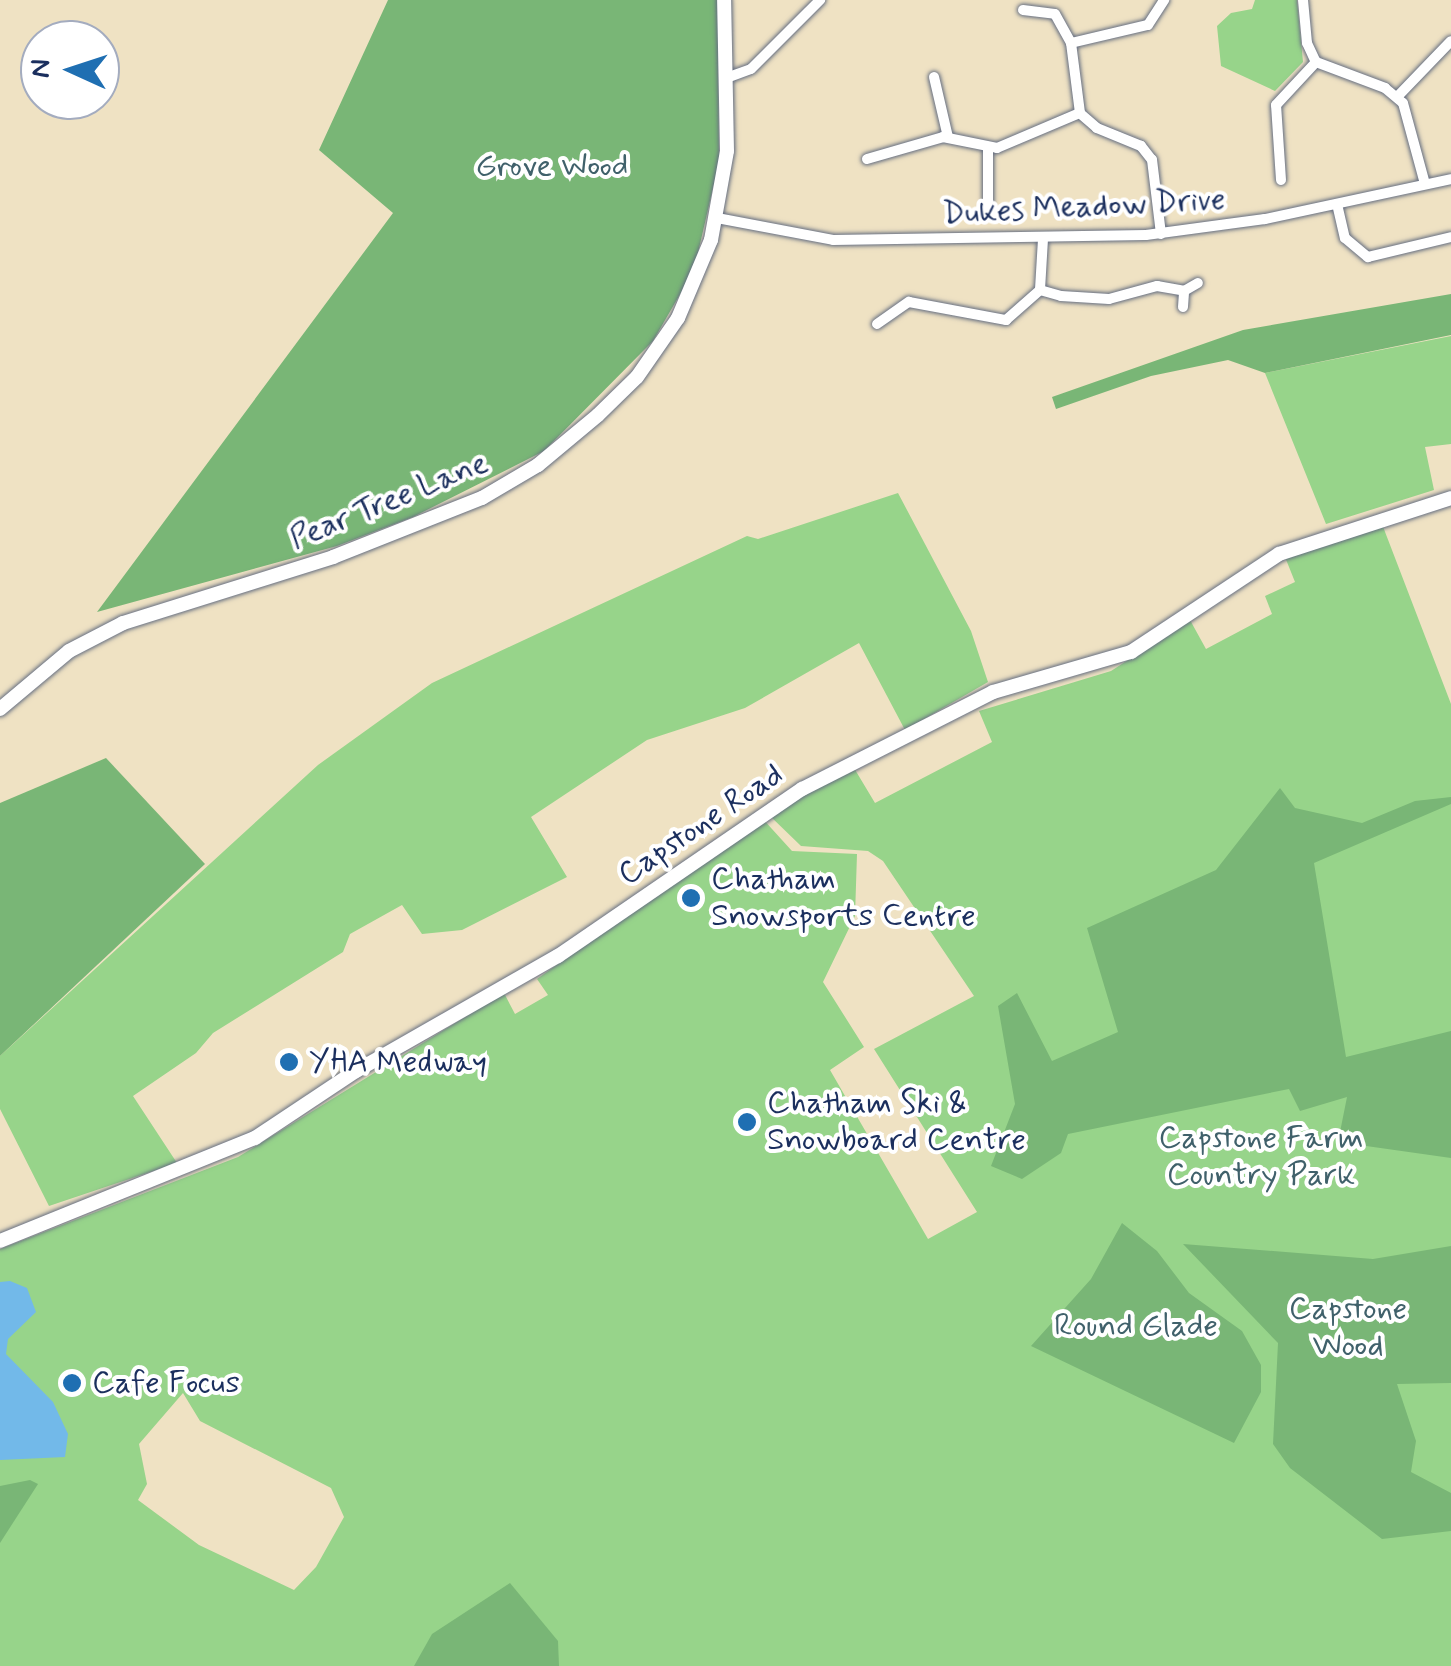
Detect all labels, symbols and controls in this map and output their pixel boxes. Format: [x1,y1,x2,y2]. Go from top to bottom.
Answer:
north arrow [20,20,120,120]
text: N [23,58,61,79]
park label: Grove Wood [474,147,630,185]
street label: Dukes Meadow Drive [942,180,1226,234]
street label: Pear Tree Lane [288,445,490,557]
street label: Capstone Road [611,756,791,894]
place label: Chatham Snowsports Centre [711,861,981,936]
marker: Chatham Snowsports Centre [680,887,702,909]
place label: YHA Medway [309,1043,493,1081]
marker: YHA Medway [278,1051,300,1073]
place label: Chatham Ski & Snowboard Centre [767,1085,1026,1160]
marker: Chatham Ski & Snowboard Centre [736,1111,758,1133]
park label: Capstone Farm Country Park [1157,1120,1365,1195]
park label: Capstone Wood [1289,1291,1407,1366]
park label: Round Glade [1054,1307,1218,1345]
place label: Cafe Focus [92,1364,238,1402]
marker: Cafe Focus [61,1372,83,1394]

